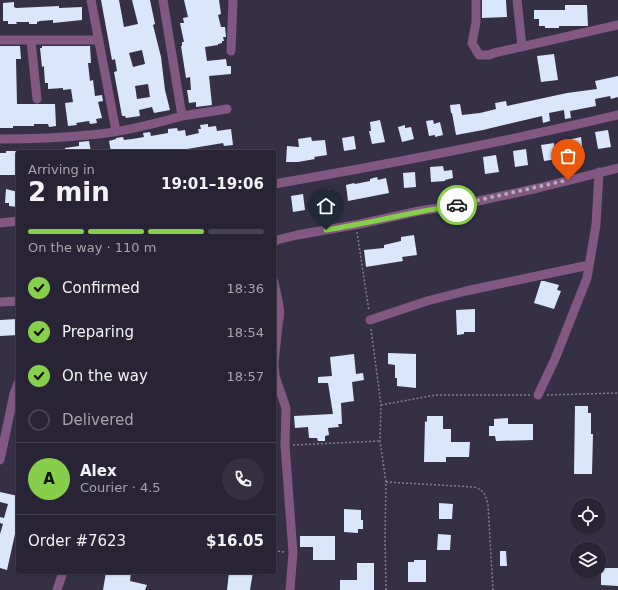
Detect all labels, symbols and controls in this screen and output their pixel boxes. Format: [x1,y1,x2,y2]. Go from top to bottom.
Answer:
pin [551,139,585,180]
icon: bag [557,145,579,167]
text: Arriving in [28,162,95,177]
text: 19:01–19:06 [161,175,264,193]
text: 2 min [28,177,110,207]
courier [437,185,477,225]
pin [309,189,343,230]
icon: car [446,194,468,216]
icon: home [315,195,337,217]
text: On the way · 110 m [28,240,156,255]
icon: check [28,277,50,299]
text: Confirmed [62,279,140,297]
text: 18:36 [227,281,264,296]
icon: check [28,321,50,343]
text: Preparing [62,323,134,341]
text: 18:54 [227,325,264,340]
icon: check [28,365,50,387]
text: On the way [62,367,148,385]
text: 18:57 [227,369,264,384]
text: Delivered [62,411,134,429]
button: phone [222,458,264,500]
text: Alex [80,462,117,480]
text: A [43,470,55,488]
text: Courier · 4.5 [80,480,161,495]
map controls [570,498,606,578]
button: locate [570,498,606,534]
text: Order #7623 [28,532,126,550]
text: $16.05 [206,532,264,550]
button: layers [570,542,606,578]

